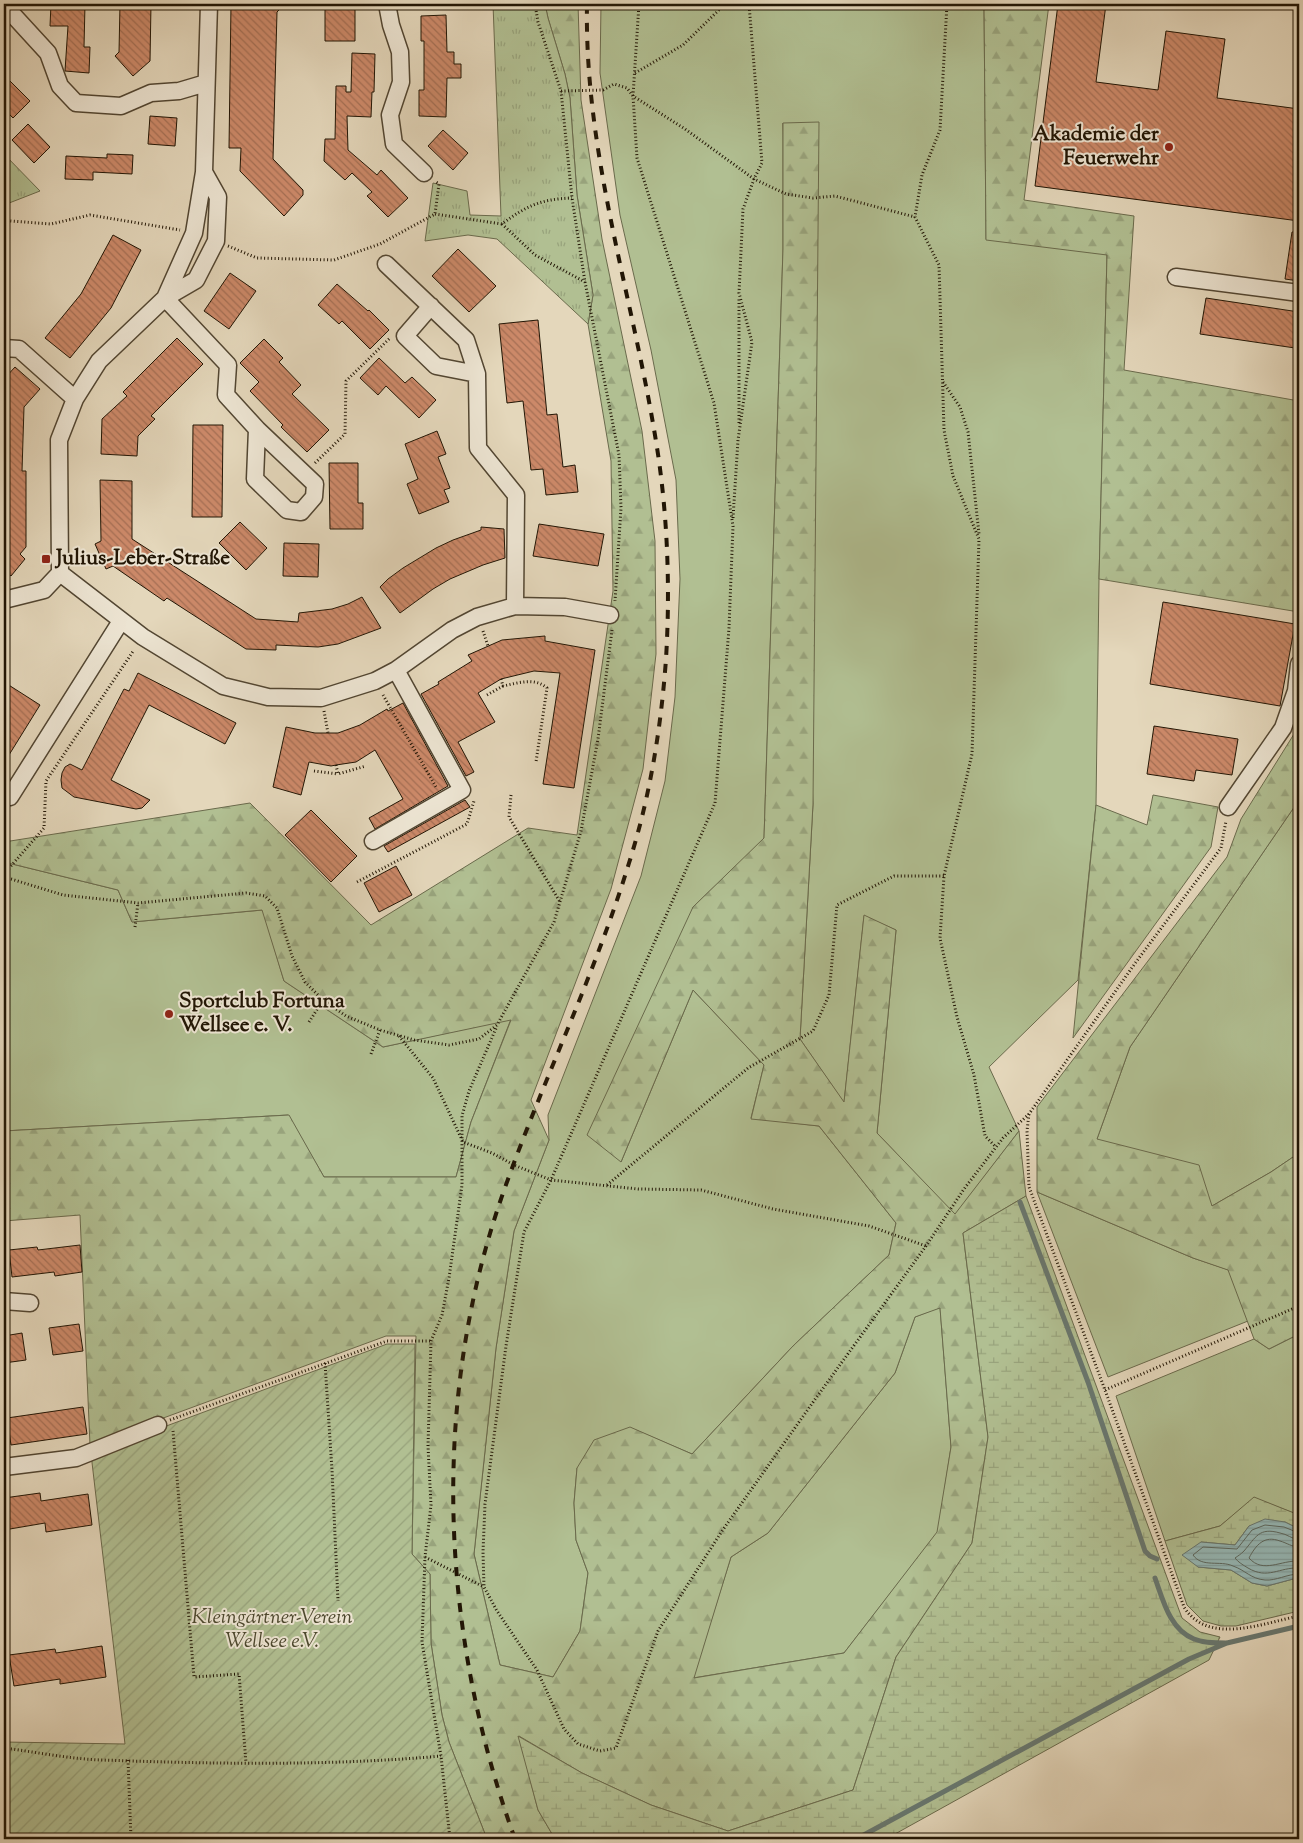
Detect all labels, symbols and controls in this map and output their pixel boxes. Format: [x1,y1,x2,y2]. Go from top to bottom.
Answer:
place label: Akademie der Feuerwehr [1033,120,1159,174]
marker: Akademie der Feuerwehr [1163,141,1175,153]
place label: Julius-Leber-Straße [54,544,230,574]
marker: Julius-Leber-Straße [40,553,52,565]
place label: Sportclub Fortuna Wellsee e. V. [179,987,345,1041]
marker: Sportclub Fortuna Wellsee e. V. [163,1008,175,1020]
park label: Kleingärtner-Verein Wellsee e.V. [192,1603,352,1657]

